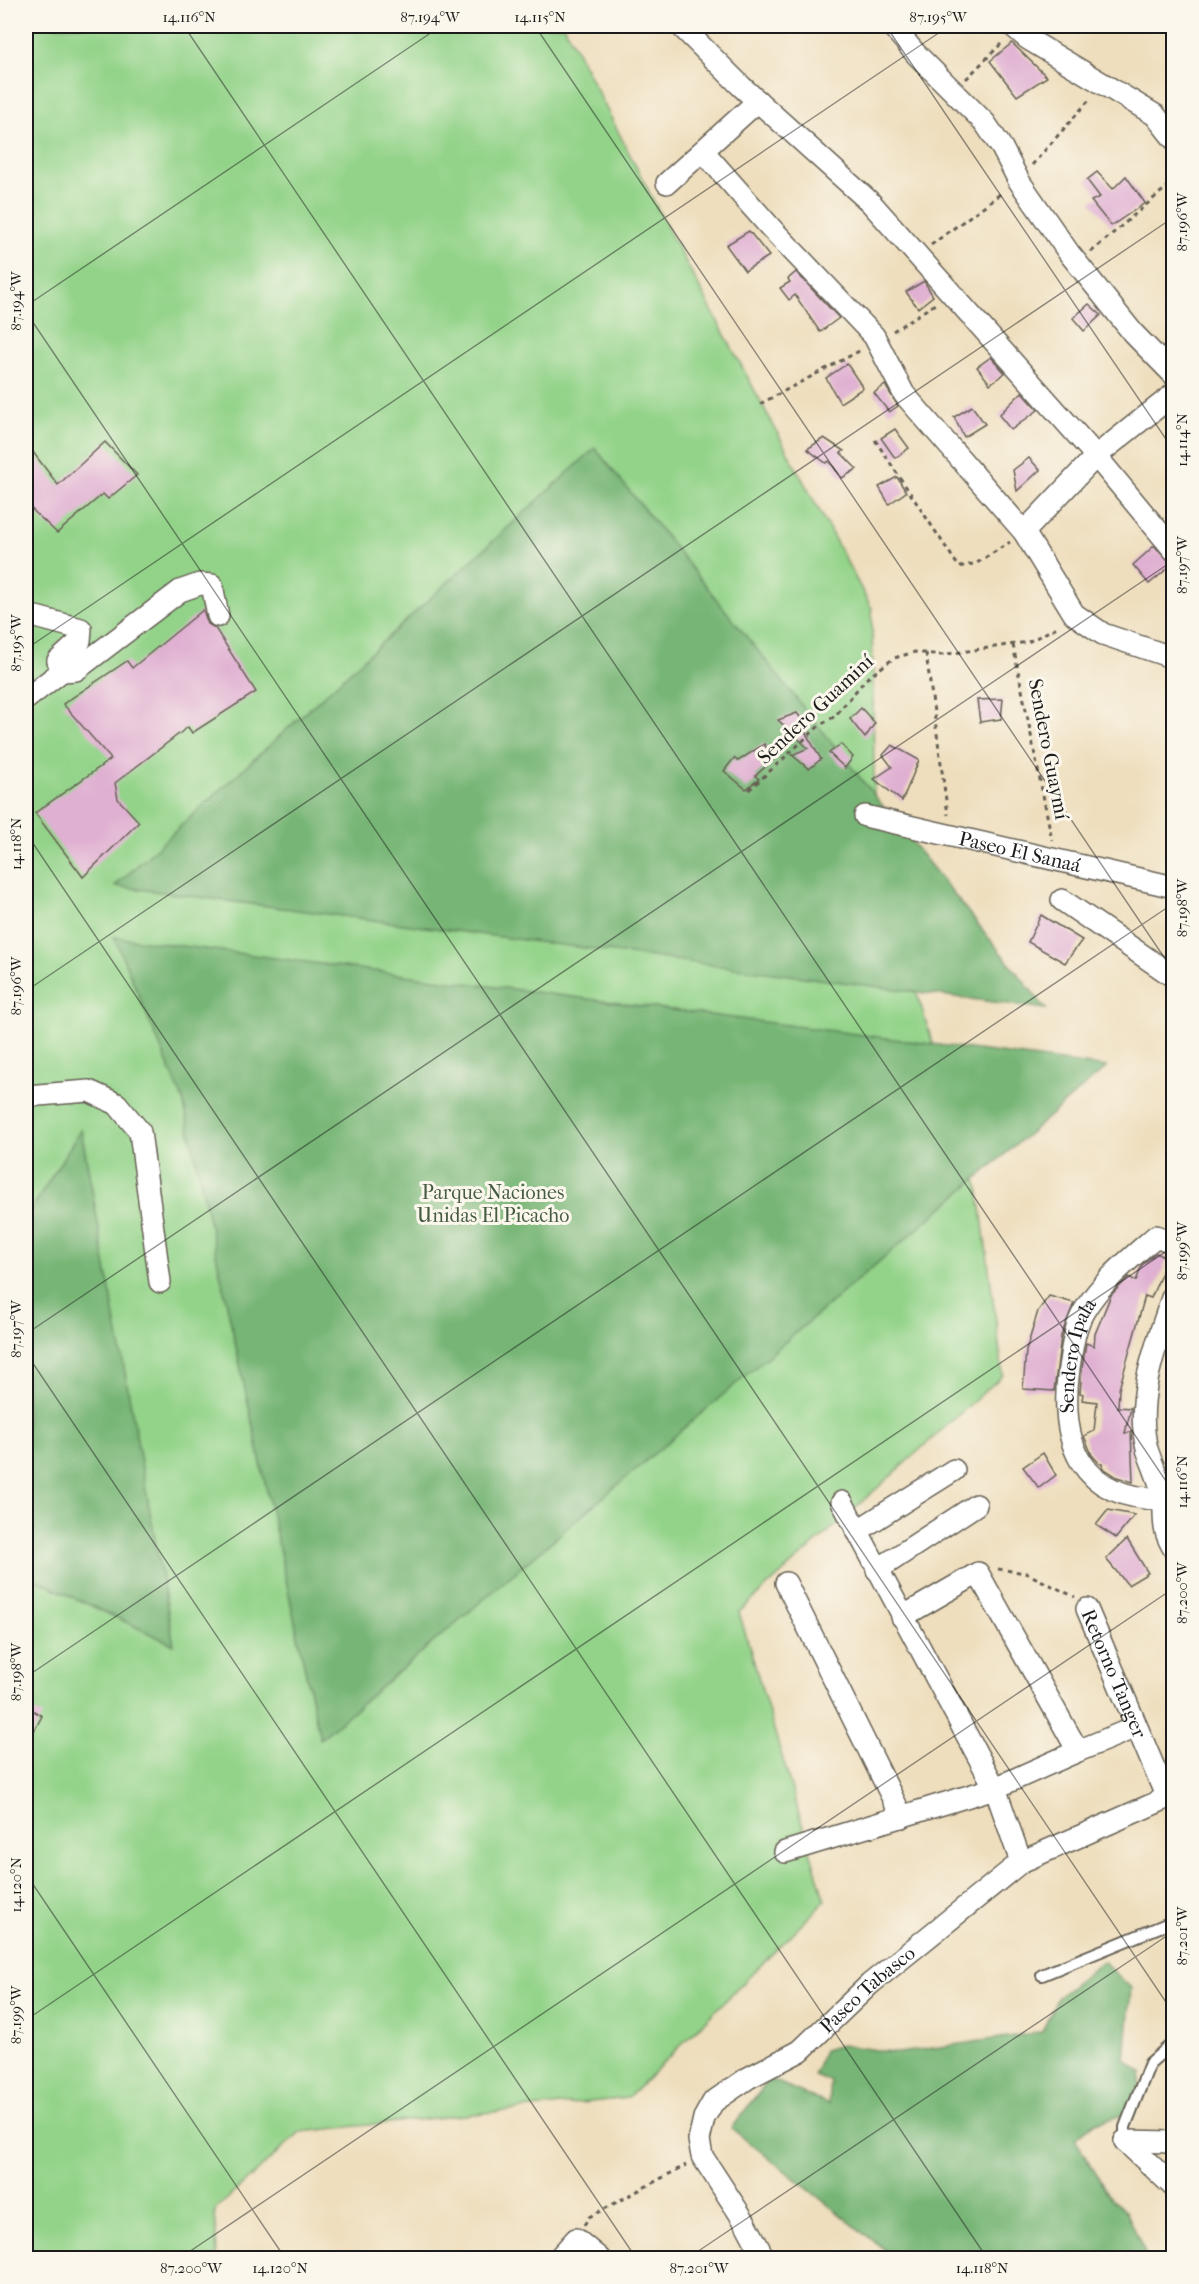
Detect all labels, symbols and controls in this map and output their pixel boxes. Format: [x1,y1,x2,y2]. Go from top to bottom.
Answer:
text: 14.116°N [162,8,216,26]
text: 87.194°W [400,8,461,26]
text: 14.115°N [514,8,566,26]
text: 87.195°W [909,8,968,26]
text: 87.196°W [1173,191,1191,251]
text: 87.194°W [7,270,25,331]
text: 14.114°N [1173,412,1191,467]
text: 87.197°W [1173,535,1191,594]
text: 87.195°W [7,613,25,672]
street label: Sendero Guaminí [753,649,879,769]
street label: Sendero Guaymí [1024,677,1074,822]
text: 14.118°N [7,817,25,870]
street label: Paseo El Sanaá [957,827,1084,877]
text: 87.198°W [1173,878,1191,937]
text: 87.196°W [7,955,25,1015]
park label: Parque Naciones Unidas El Picacho [417,1181,569,1227]
text: 87.199°W [1173,1220,1191,1280]
street label: Sendero Ipala [1056,1293,1102,1414]
text: 87.197°W [7,1299,25,1358]
text: 14.116°N [1173,1455,1191,1509]
text: 87.200°W [1173,1561,1191,1624]
street label: Retorno Tanger [1076,1606,1151,1742]
text: 87.198°W [7,1642,25,1701]
text: 14.120°N [7,1857,25,1913]
text: 87.201°W [1173,1905,1191,1965]
street label: Paseo Tabasco [815,1941,920,2038]
text: 87.199°W [7,1984,25,2044]
text: 87.200°W [160,2259,223,2277]
text: 14.120°N [252,2259,308,2277]
text: 87.201°W [670,2259,730,2277]
text: 14.118°N [956,2259,1009,2277]

